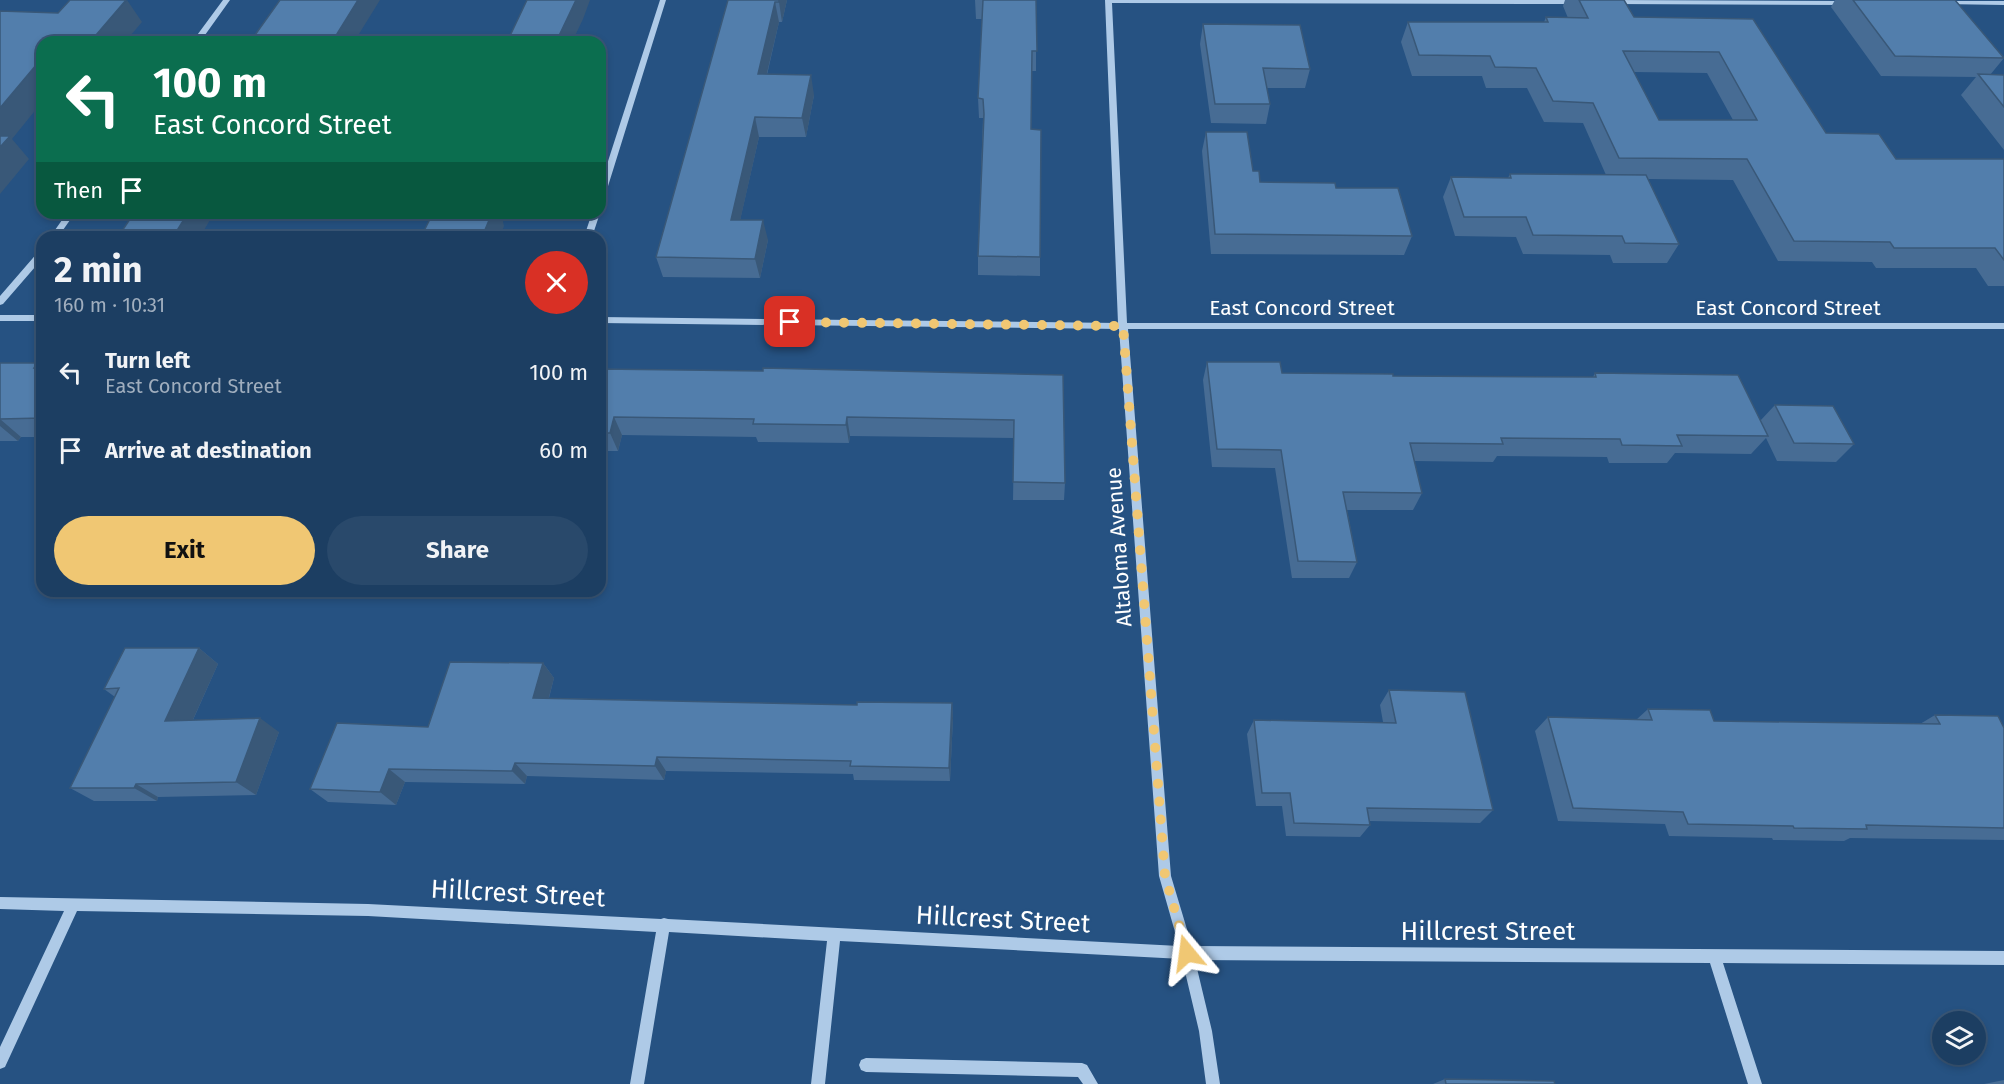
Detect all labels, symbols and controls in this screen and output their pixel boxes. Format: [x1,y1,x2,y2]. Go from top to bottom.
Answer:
text: 100 m [153,58,267,108]
icon: left [54,60,132,138]
text: East Concord Street [153,109,392,141]
icon: arrive [115,174,148,207]
text: Then [54,177,103,204]
text: 2 min [54,248,143,292]
button: close [525,251,588,314]
text: 160 m · 10:31 [54,293,165,317]
street label: East Concord Street [1209,295,1395,321]
street label: East Concord Street [1695,295,1881,321]
pin [764,296,815,347]
icon: arrive [773,305,806,338]
text: Turn left [105,347,190,374]
icon: left [54,356,87,389]
text: 100 m [529,359,588,386]
text: East Concord Street [105,374,282,398]
icon: arrive [54,434,87,467]
text: Arrive at destination [105,437,312,464]
text: 60 m [539,437,588,464]
street label: Altaloma Avenue [1100,466,1138,628]
button: Exit [54,516,315,585]
button: Share [327,516,588,585]
street label: Hillcrest Street [430,873,607,914]
street label: Hillcrest Street [915,899,1092,940]
street label: Hillcrest Street [1401,916,1576,947]
position arrow [1155,921,1219,985]
map controls [1932,1011,1986,1065]
button: layers [1932,1011,1986,1065]

